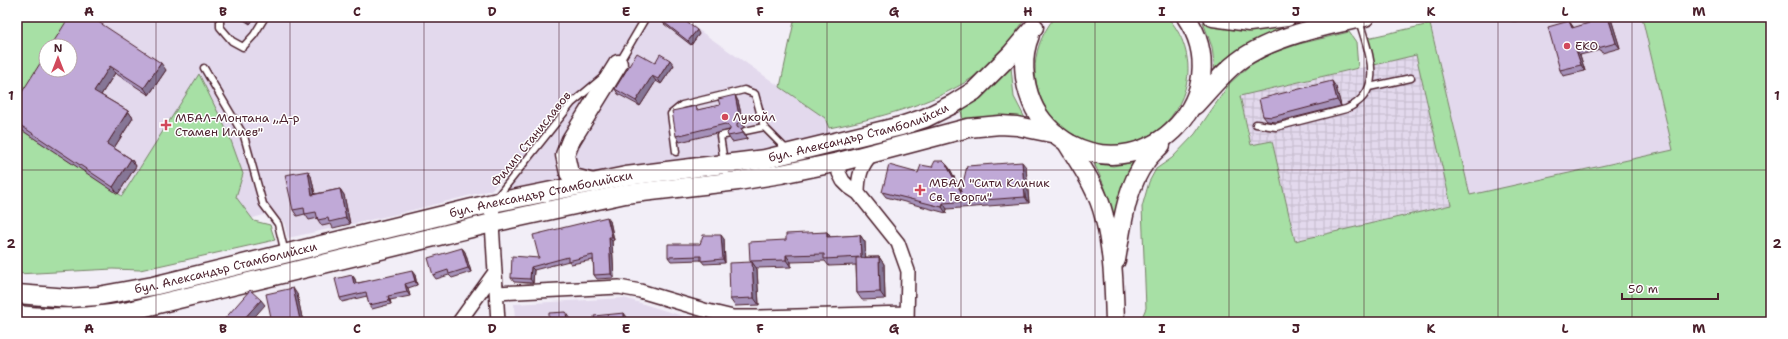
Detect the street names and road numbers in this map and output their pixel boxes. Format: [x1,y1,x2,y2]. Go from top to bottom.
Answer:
street label: Филип Станиславов [487,88,575,190]
street label: бул. Александър Стамболийски [767,99,951,166]
street label: бул. Александър Стамболийски [448,167,634,221]
street label: бул. Александър Стамболийски [133,238,319,297]

